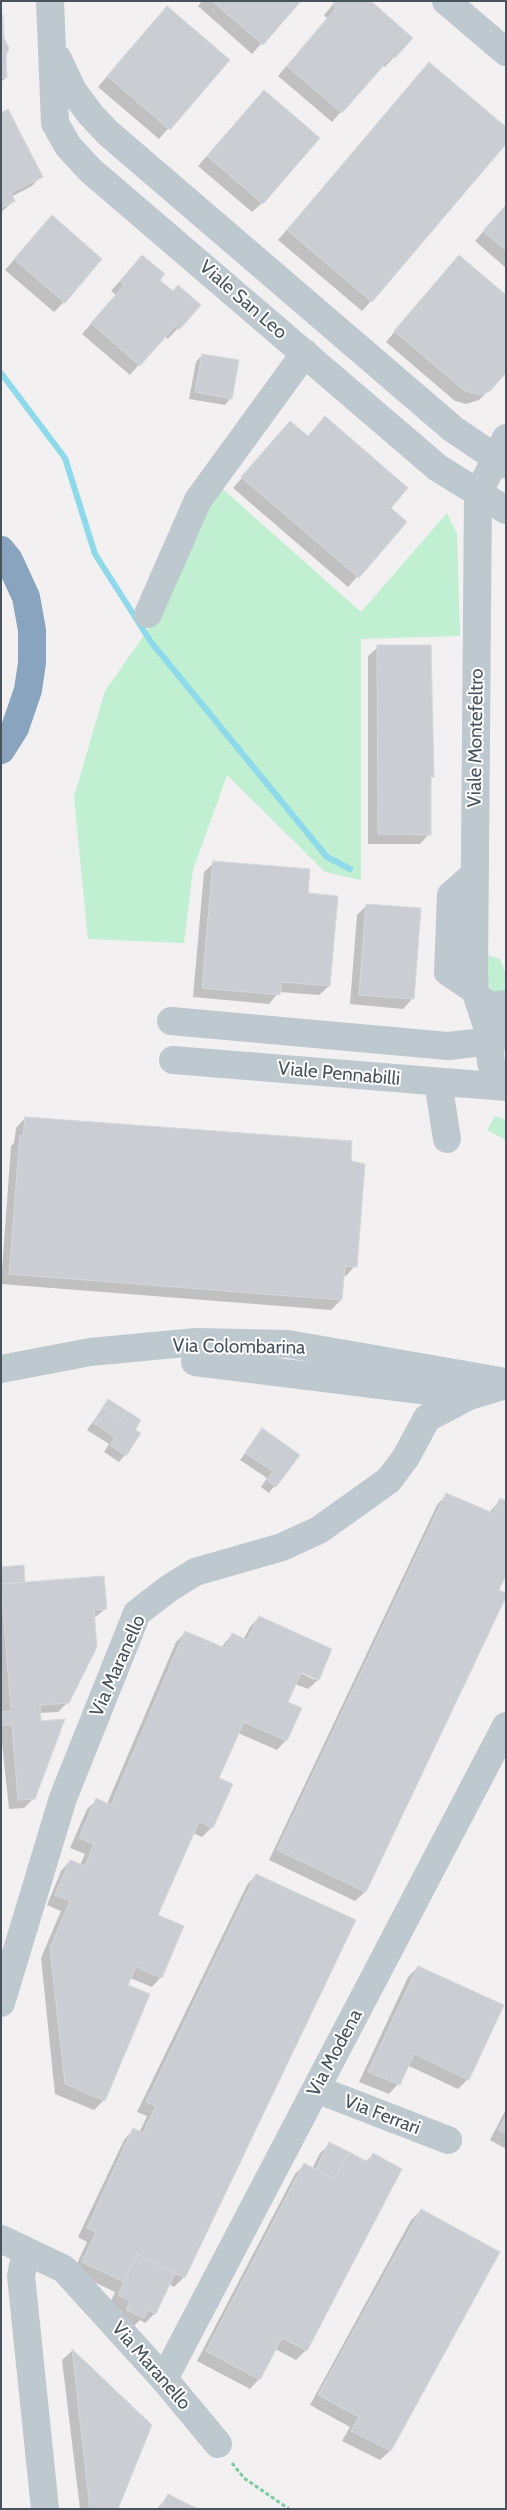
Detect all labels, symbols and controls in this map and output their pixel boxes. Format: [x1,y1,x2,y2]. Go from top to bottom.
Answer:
street label: Viale San Leo [195,256,291,344]
street label: Viale Montefeltro [463,668,489,808]
street label: Viale Pennabilli [277,1057,401,1091]
street label: Via Colombarina [172,1334,306,1360]
street label: Via Maranello [85,1612,151,1720]
street label: Via Modena [303,2005,367,2101]
street label: Via Ferrari [341,2090,423,2140]
street label: Via Maranello [107,2317,195,2415]

